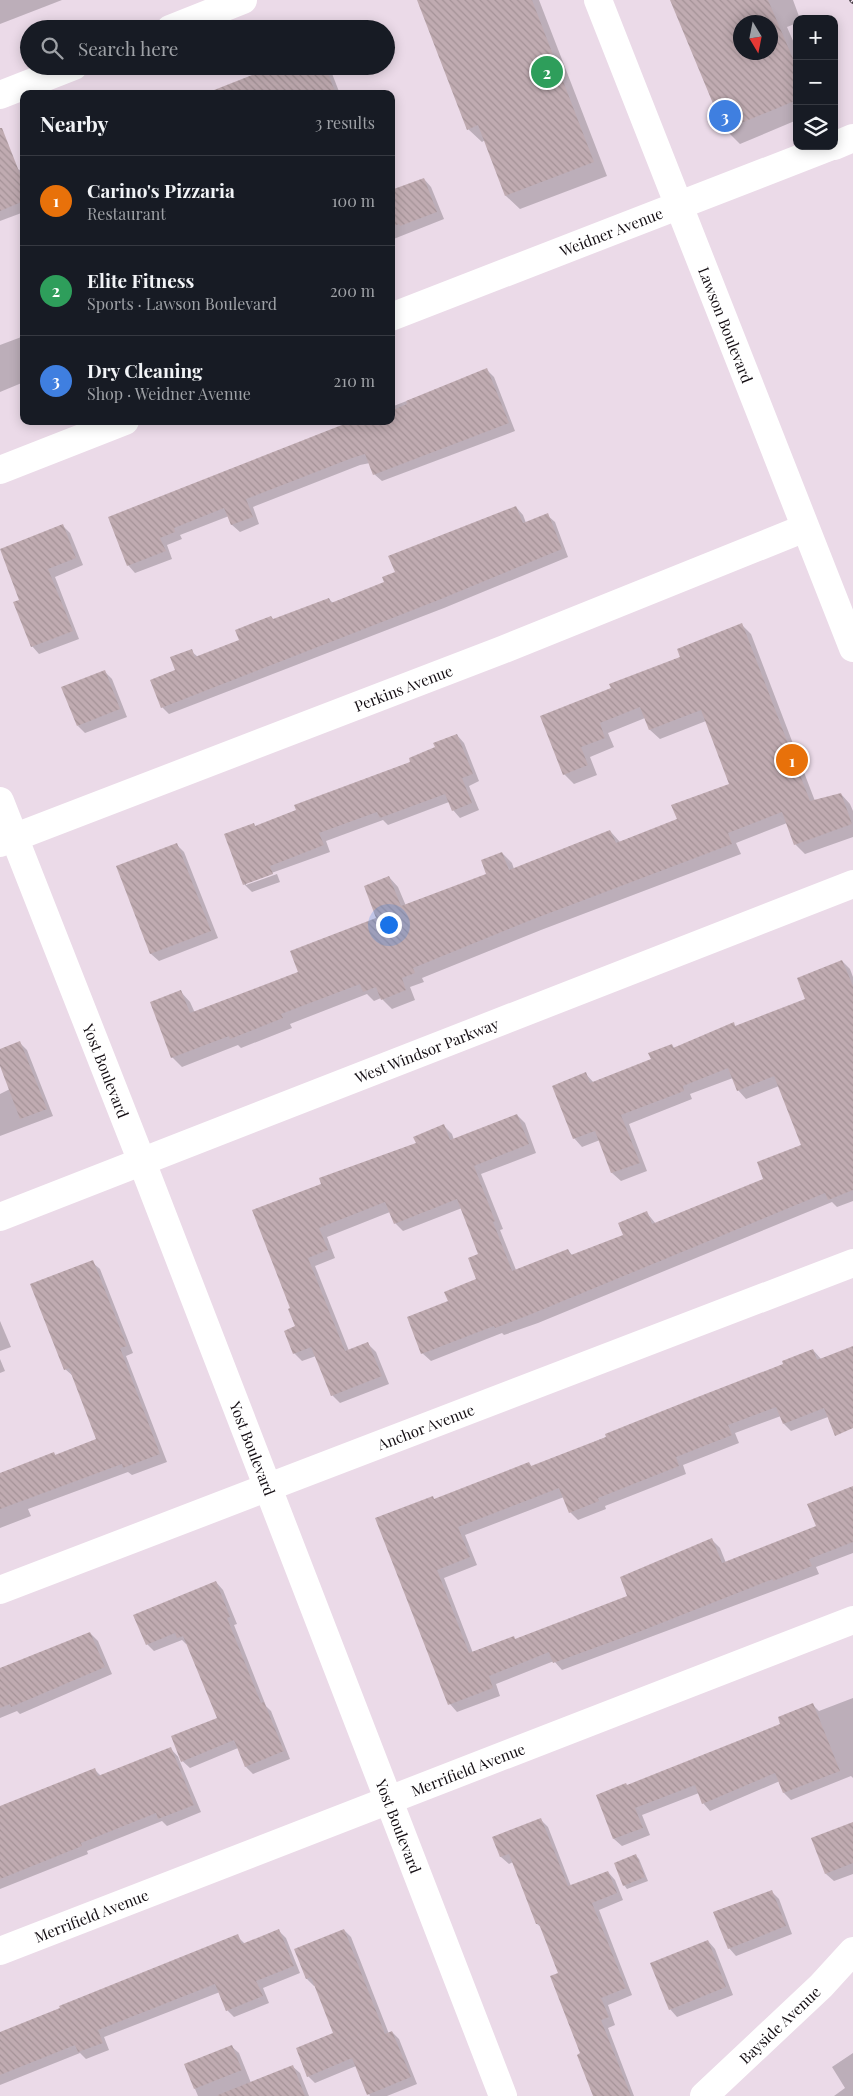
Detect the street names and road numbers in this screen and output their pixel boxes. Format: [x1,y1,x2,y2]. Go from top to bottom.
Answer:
street label: Weidner Avenue [556,203,665,261]
street label: Lawson Boulevard [694,264,758,386]
street label: Perkins Avenue [351,660,455,716]
street label: West Windsor Parkway [351,1013,502,1088]
street label: Yost Boulevard [78,1020,134,1121]
street label: Yost Boulevard [225,1397,280,1499]
street label: Anchor Avenue [374,1399,477,1455]
street label: Merrifield Avenue [408,1738,528,1801]
street label: Yost Boulevard [371,1775,426,1876]
street label: Merrifield Avenue [31,1884,151,1947]
street label: Bayside Avenue [735,1982,825,2068]

